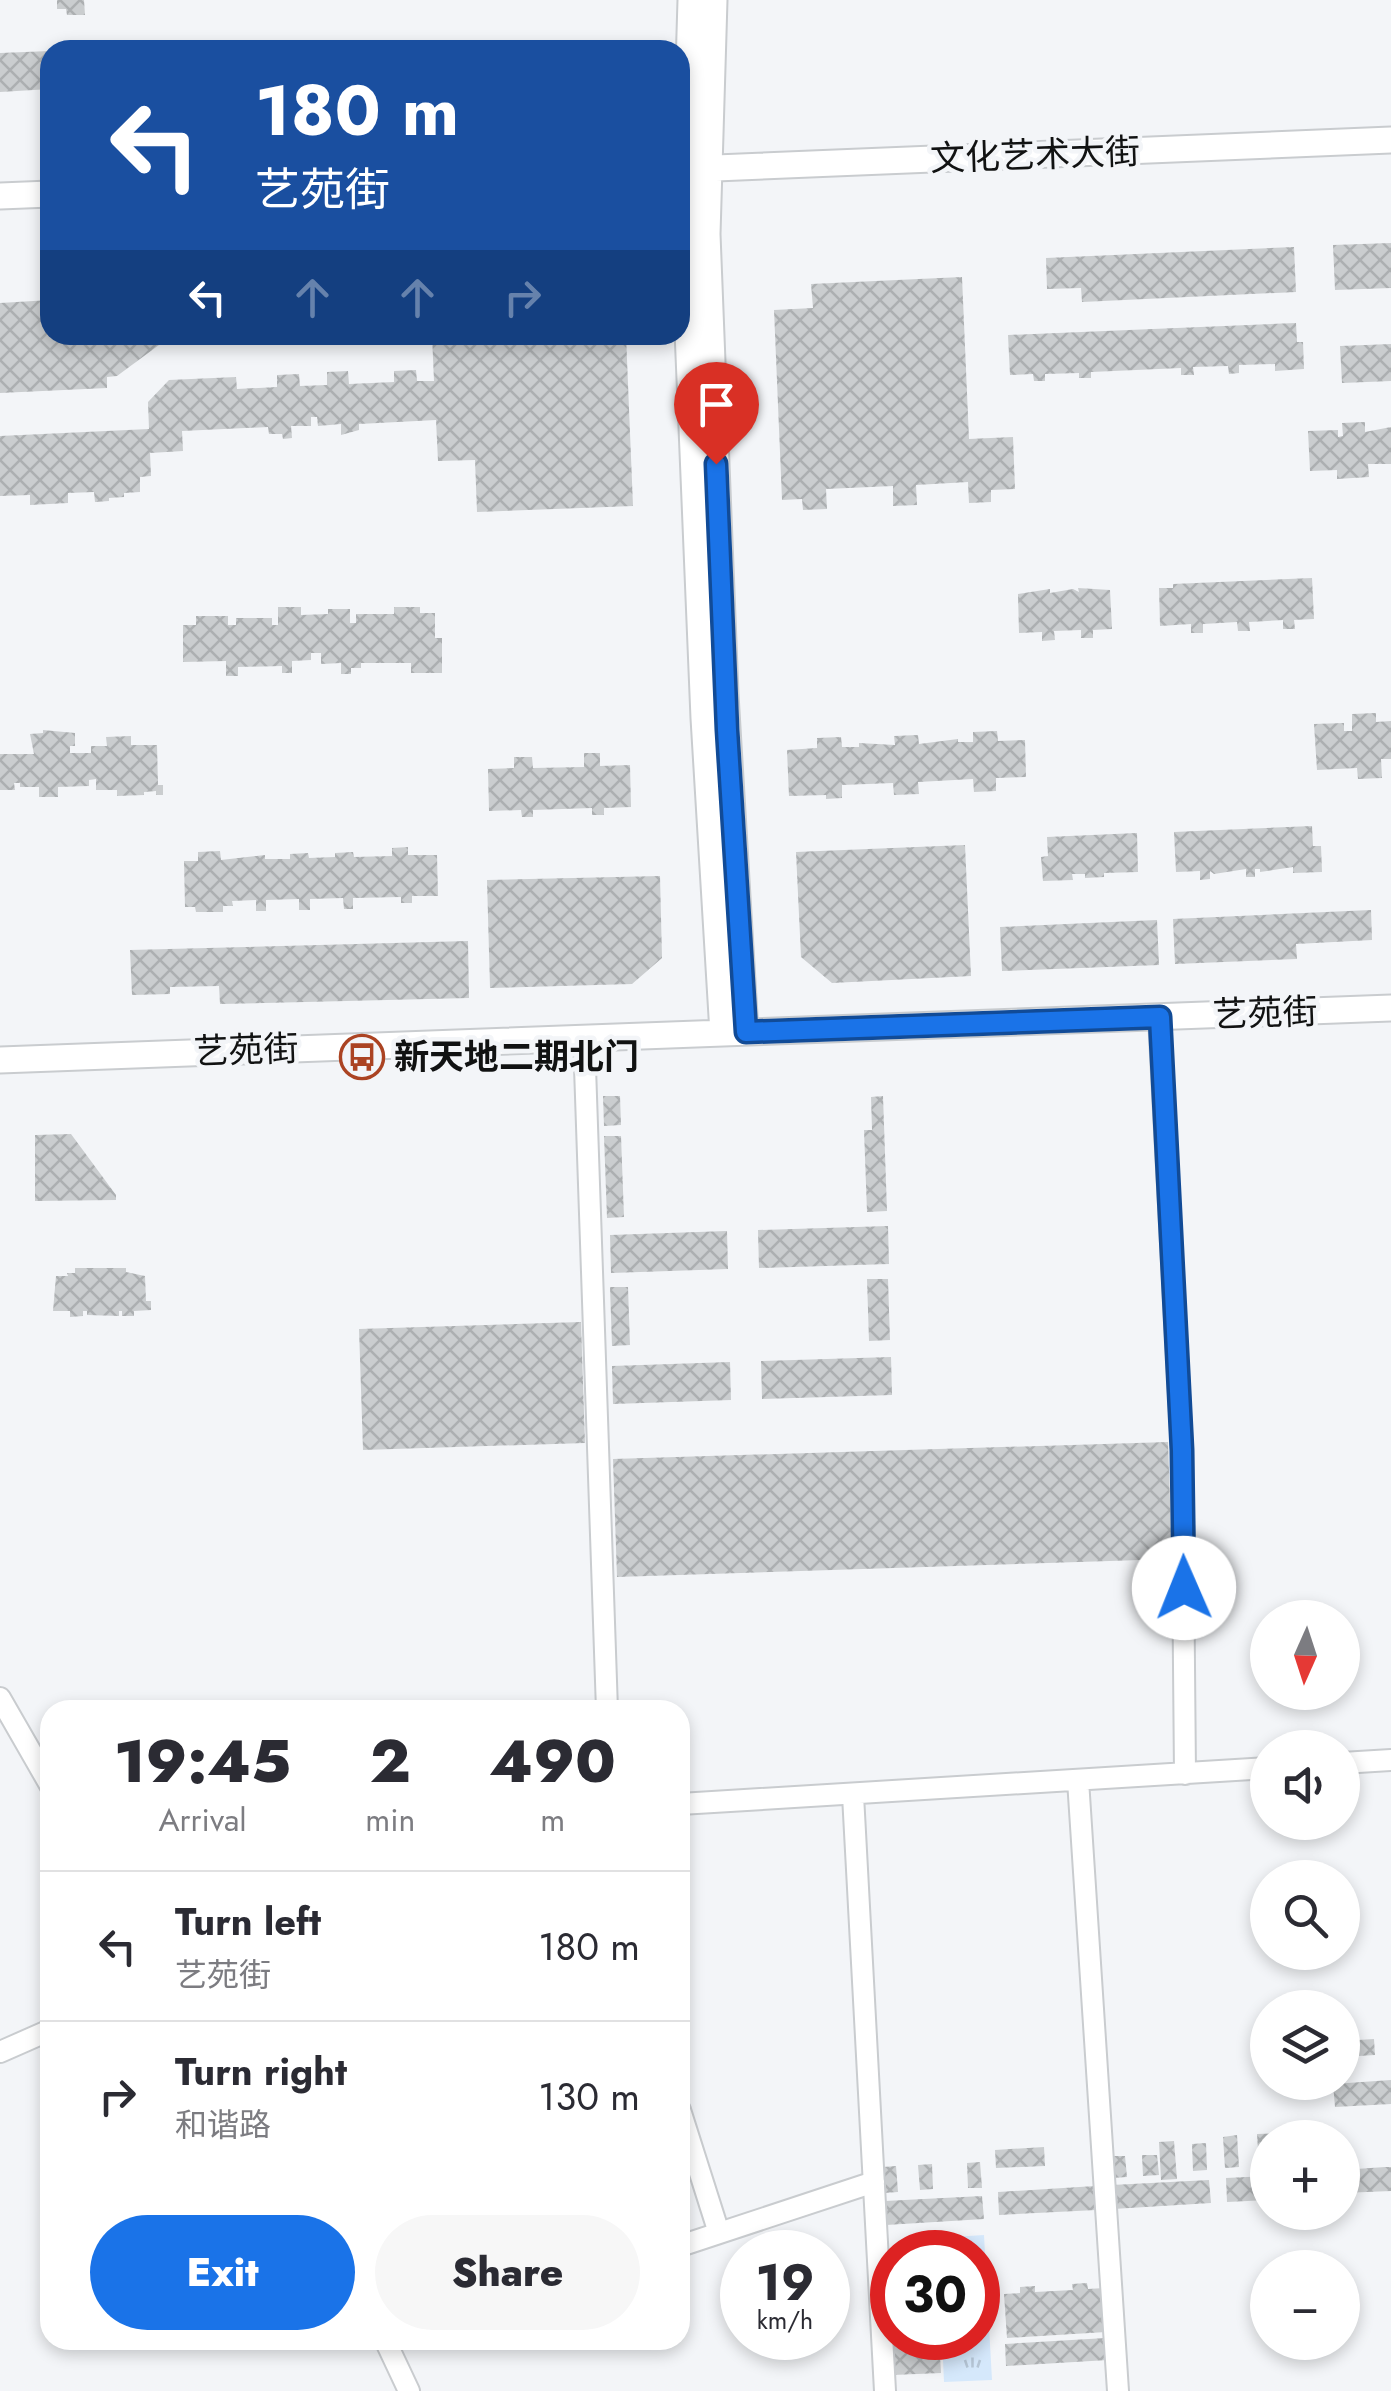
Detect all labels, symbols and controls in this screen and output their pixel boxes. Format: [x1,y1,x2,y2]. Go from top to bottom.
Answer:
text: 180 m [255,60,459,161]
icon: left [90,80,220,210]
street label: 文化艺术大街 [929,126,1141,184]
text: 艺苑街 [255,157,390,222]
icon: left [180,270,235,325]
icon: ahead [285,270,340,325]
icon: ahead [390,270,445,325]
icon: right [495,270,550,325]
pin [674,362,759,465]
icon: arrive [689,377,744,432]
street label: 艺苑街 [1212,986,1318,1040]
street label: 艺苑街 [193,1023,299,1077]
place label: 新天地二期北门 [394,1032,639,1082]
bus stop icon: 新天地二期北门 [339,1034,385,1080]
position arrow [1132,1536,1236,1640]
north arrow [1250,1600,1360,1710]
map controls [1250,1600,1360,2360]
text: 19:45 [114,1718,291,1805]
text: 2 [370,1718,411,1805]
text: 490 [489,1718,616,1805]
button: sound [1250,1730,1360,1840]
text: Arrival [159,1797,247,1843]
text: min [365,1797,415,1843]
text: m [540,1797,565,1843]
button: search [1250,1860,1360,1970]
text: Turn left [175,1894,321,1949]
icon: left [90,1919,145,1974]
text: 180 m [538,1919,640,1974]
text: 艺苑街 [175,1952,271,1998]
button: layers [1250,1990,1360,2100]
text: Turn right [175,2044,347,2099]
icon: right [90,2069,145,2124]
text: 130 m [538,2069,640,2124]
text: 和谐路 [175,2102,271,2148]
button: + [1250,2120,1360,2230]
button: Exit [90,2215,355,2330]
button: Share [375,2215,640,2330]
speed limit sign: 30 [870,2230,1000,2360]
text: 19 [756,2246,814,2319]
button: − [1250,2250,1360,2360]
text: km/h [757,2302,813,2338]

